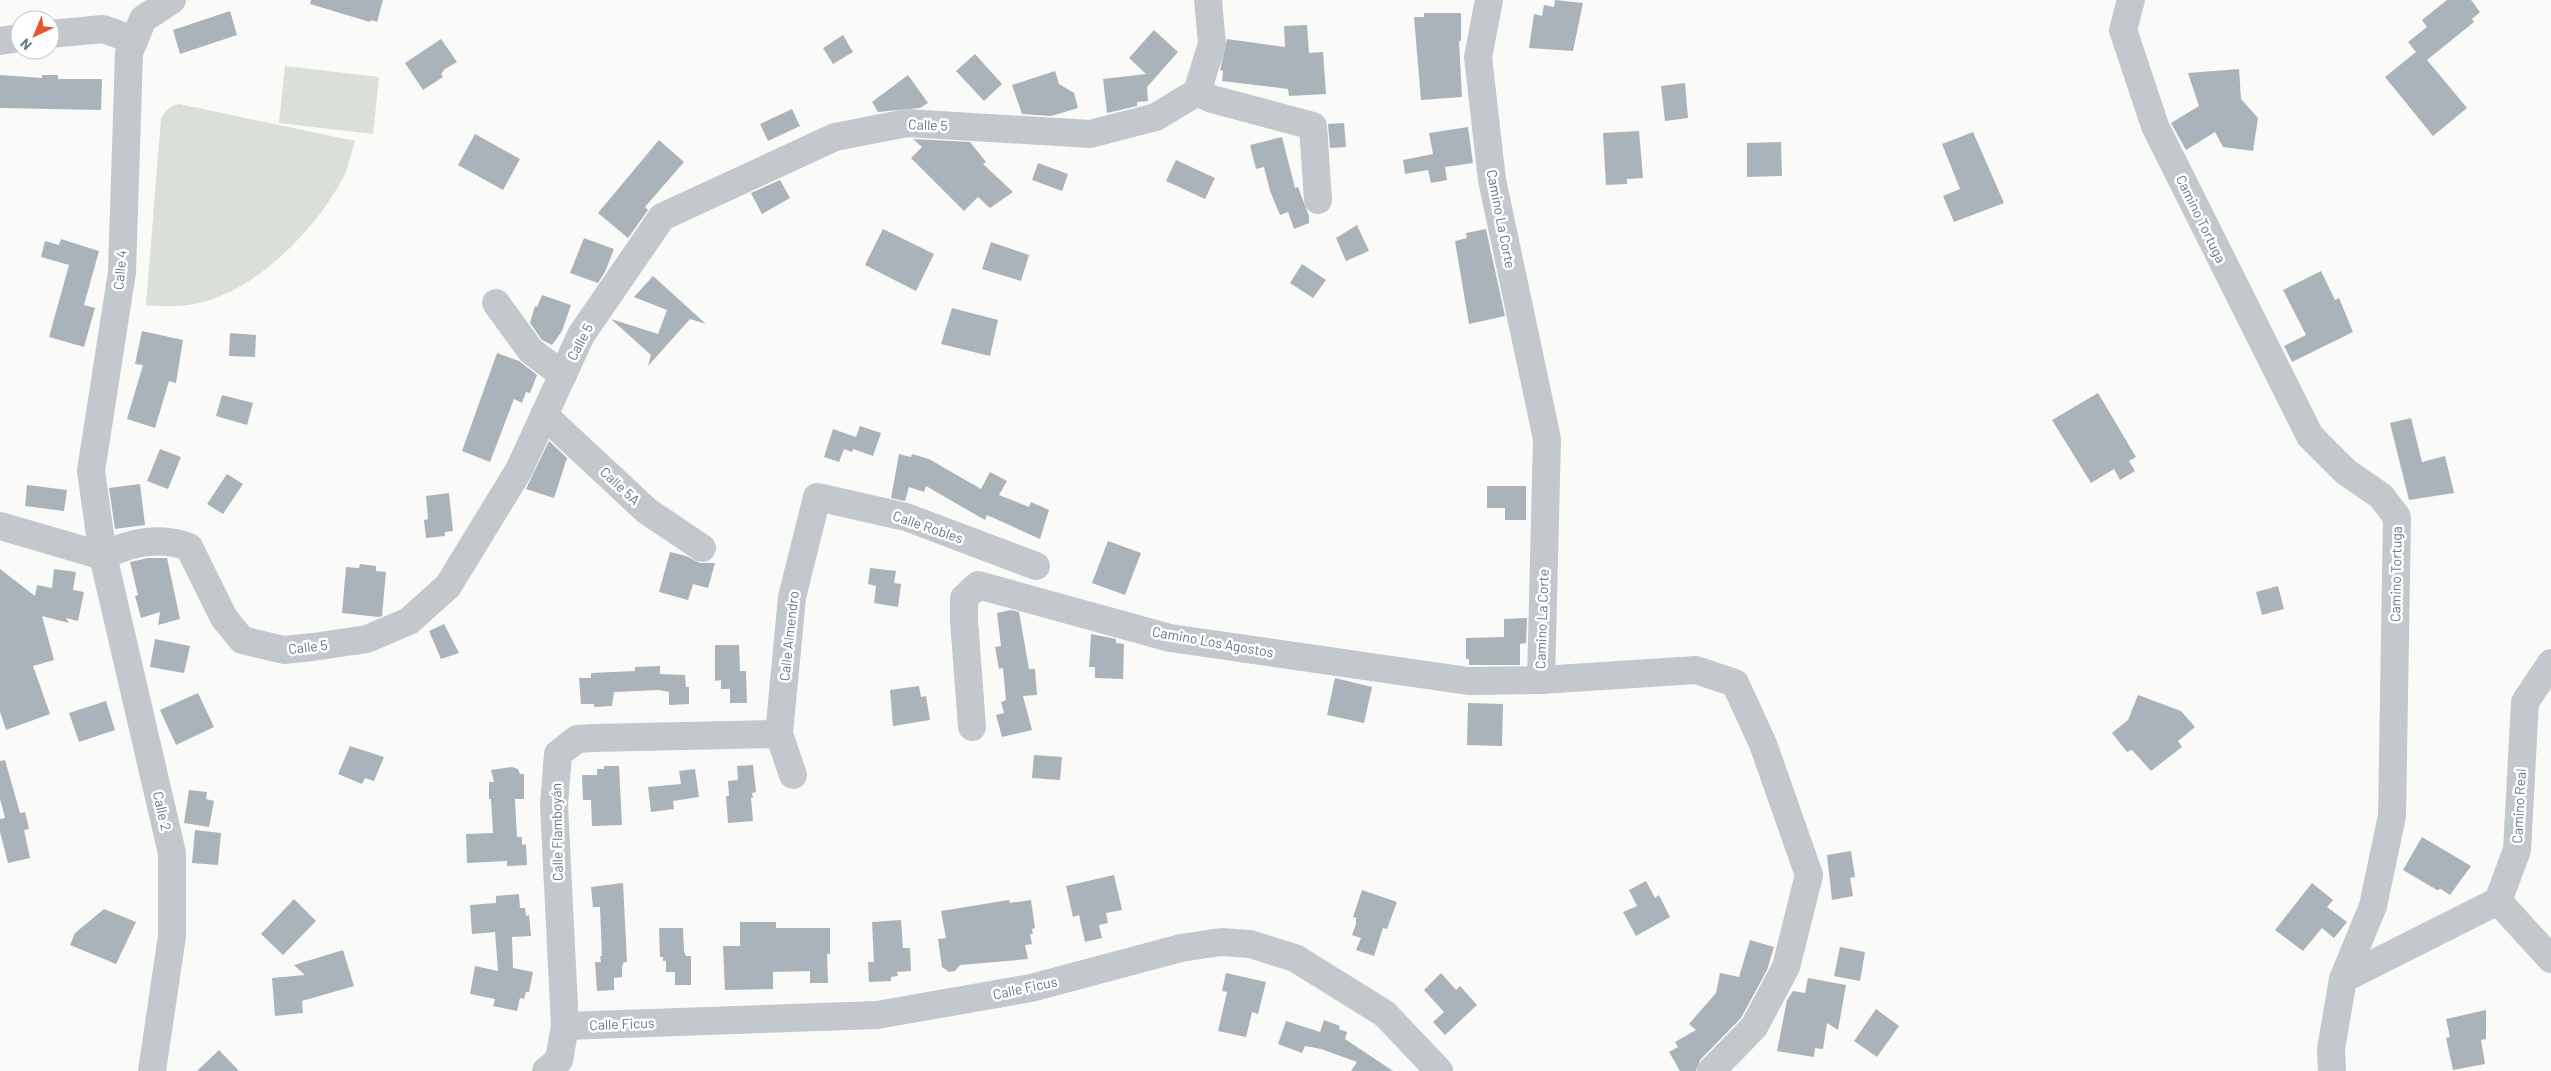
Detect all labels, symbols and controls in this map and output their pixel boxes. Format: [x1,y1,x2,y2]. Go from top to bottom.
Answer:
north arrow [10,10,60,60]
text: N [16,35,35,54]
street label: Calle 5 [908,115,948,134]
street label: Camino La Corte [1484,168,1519,270]
street label: Camino Tortuga [2173,172,2230,266]
street label: Calle 4 [109,249,130,291]
street label: Calle 5 [563,320,596,363]
street label: Calle 5A [597,463,644,509]
street label: Calle Robles [891,507,966,547]
street label: Camino Tortuga [2386,526,2405,622]
street label: Camino La Corte [1531,569,1552,669]
street label: Calle Almendro [775,590,802,682]
street label: Camino Los Agostos [1151,622,1275,661]
street label: Calle 5 [287,636,329,657]
street label: Camino Real [2508,768,2529,844]
street label: Calle Flamboyán [547,783,566,881]
street label: Calle 2 [150,790,175,832]
street label: Calle Ficus [991,972,1059,1003]
street label: Calle Ficus [589,1014,655,1033]

